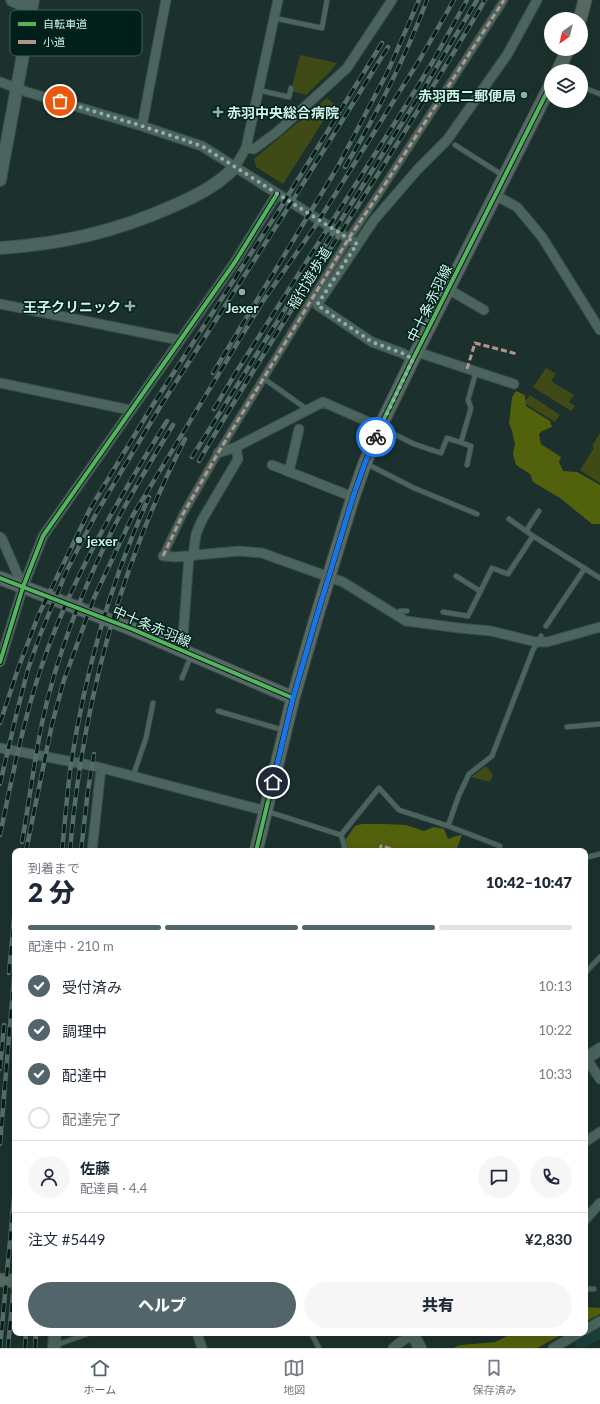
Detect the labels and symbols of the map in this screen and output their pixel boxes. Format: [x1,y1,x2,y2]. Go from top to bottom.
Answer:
legend [10,10,142,56]
north arrow [544,12,588,56]
text: 自転車道 [43,17,87,30]
text: 小道 [43,35,65,48]
pin [43,84,77,118]
place label: 赤羽西二郵便局 [418,87,516,104]
marker: 赤羽西二郵便局 [519,90,529,100]
place label: 赤羽中央総合病院 [227,104,339,121]
marker: 赤羽中央総合病院 [212,106,224,118]
street label: 稲付遊歩道 [284,244,334,312]
street label: 中十条赤羽線 [403,262,455,344]
marker: Jexer [237,287,247,297]
place label: 王子クリニック [23,298,121,315]
place label: Jexer [226,299,259,316]
marker: 王子クリニック [124,300,136,312]
courier [356,417,396,457]
place label: jexer [86,532,118,549]
marker: jexer [74,535,84,545]
street label: 中十条赤羽線 [110,602,194,650]
pin [256,765,290,799]

